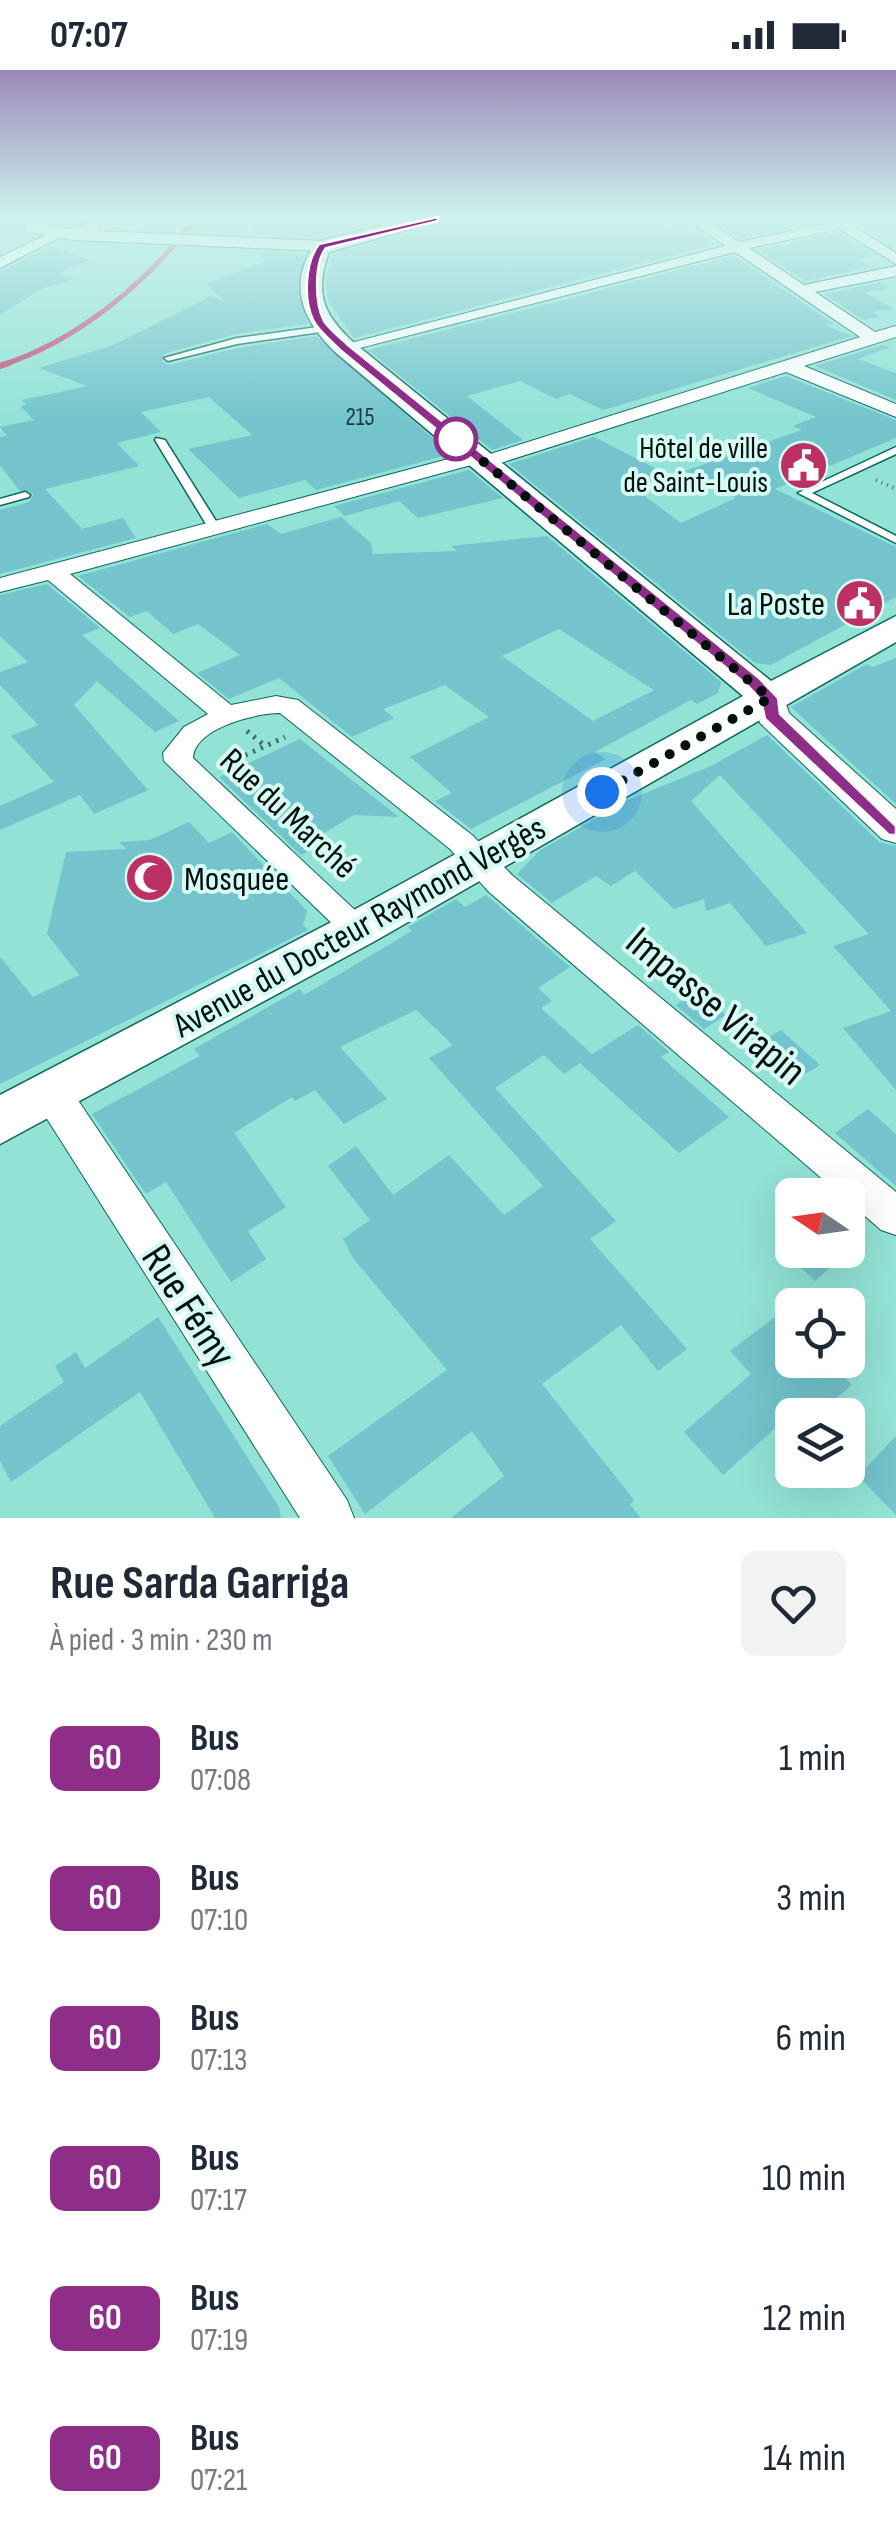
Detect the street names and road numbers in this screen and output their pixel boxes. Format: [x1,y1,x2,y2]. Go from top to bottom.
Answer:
street label: Rue du Marché [210,740,366,888]
street label: Avenue du Docteur Raymond Vergès [165,807,553,1048]
street label: Impasse Virapin [615,917,816,1097]
street label: Rue Fémy [130,1236,246,1377]

